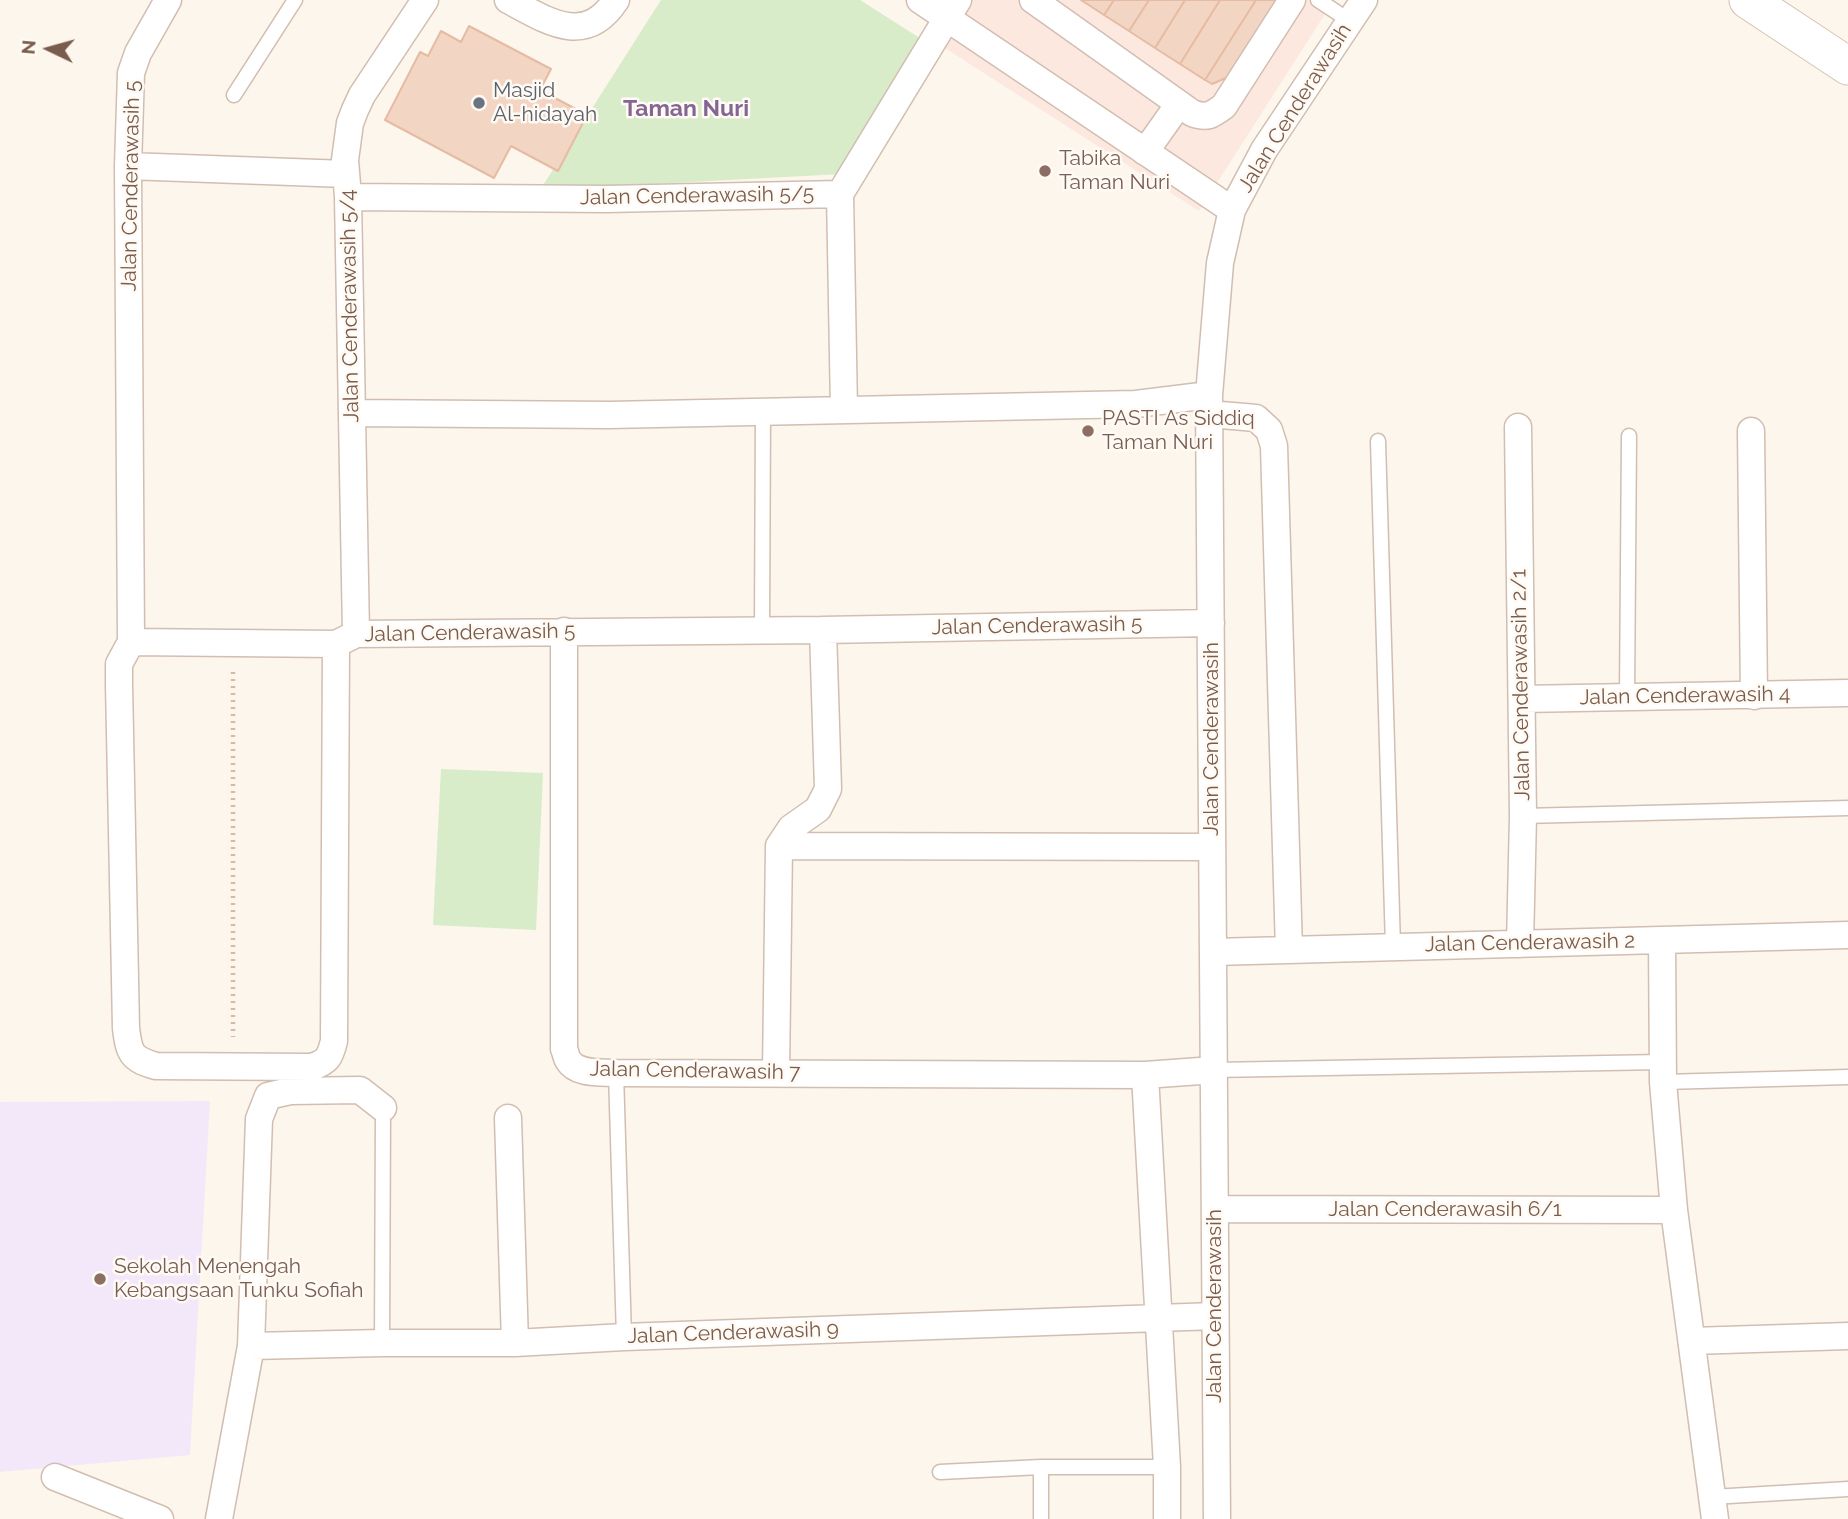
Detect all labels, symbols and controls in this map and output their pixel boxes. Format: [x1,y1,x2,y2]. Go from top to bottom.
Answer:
north arrow [14,14,84,84]
street label: Jalan Cenderawasih [1233,19,1357,197]
text: N [16,39,40,55]
place label: Masjid Al-hidayah [493,78,597,128]
street label: Jalan Cenderawasih 5 [117,80,145,292]
marker: Masjid Al-hidayah [471,95,487,111]
district label: Taman Nuri [623,95,749,123]
place label: Tabika Taman Nuri [1059,146,1170,196]
marker: Tabika Taman Nuri [1037,163,1053,179]
street label: Jalan Cenderawasih 5/5 [580,181,814,211]
street label: Jalan Cenderawasih 5/4 [335,189,365,423]
place label: PASTI As Siddiq Taman Nuri [1102,406,1255,456]
marker: PASTI As Siddiq Taman Nuri [1080,423,1096,439]
street label: Jalan Cenderawasih 2/1 [1506,569,1536,801]
street label: Jalan Cenderawasih 5 [931,612,1143,640]
street label: Jalan Cenderawasih 5 [364,619,576,647]
street label: Jalan Cenderawasih [1199,642,1225,836]
street label: Jalan Cenderawasih 4 [1579,682,1791,710]
street label: Jalan Cenderawasih 2 [1425,929,1635,957]
street label: Jalan Cenderawasih 7 [589,1057,801,1085]
street label: Jalan Cenderawasih 6/1 [1328,1197,1562,1223]
street label: Jalan Cenderawasih [1202,1209,1228,1403]
place label: Sekolah Menengah Kebangsaan Tunku Sofiah [114,1254,363,1304]
marker: Sekolah Menengah Kebangsaan Tunku Sofiah [92,1271,108,1287]
street label: Jalan Cenderawasih 9 [627,1317,839,1349]

